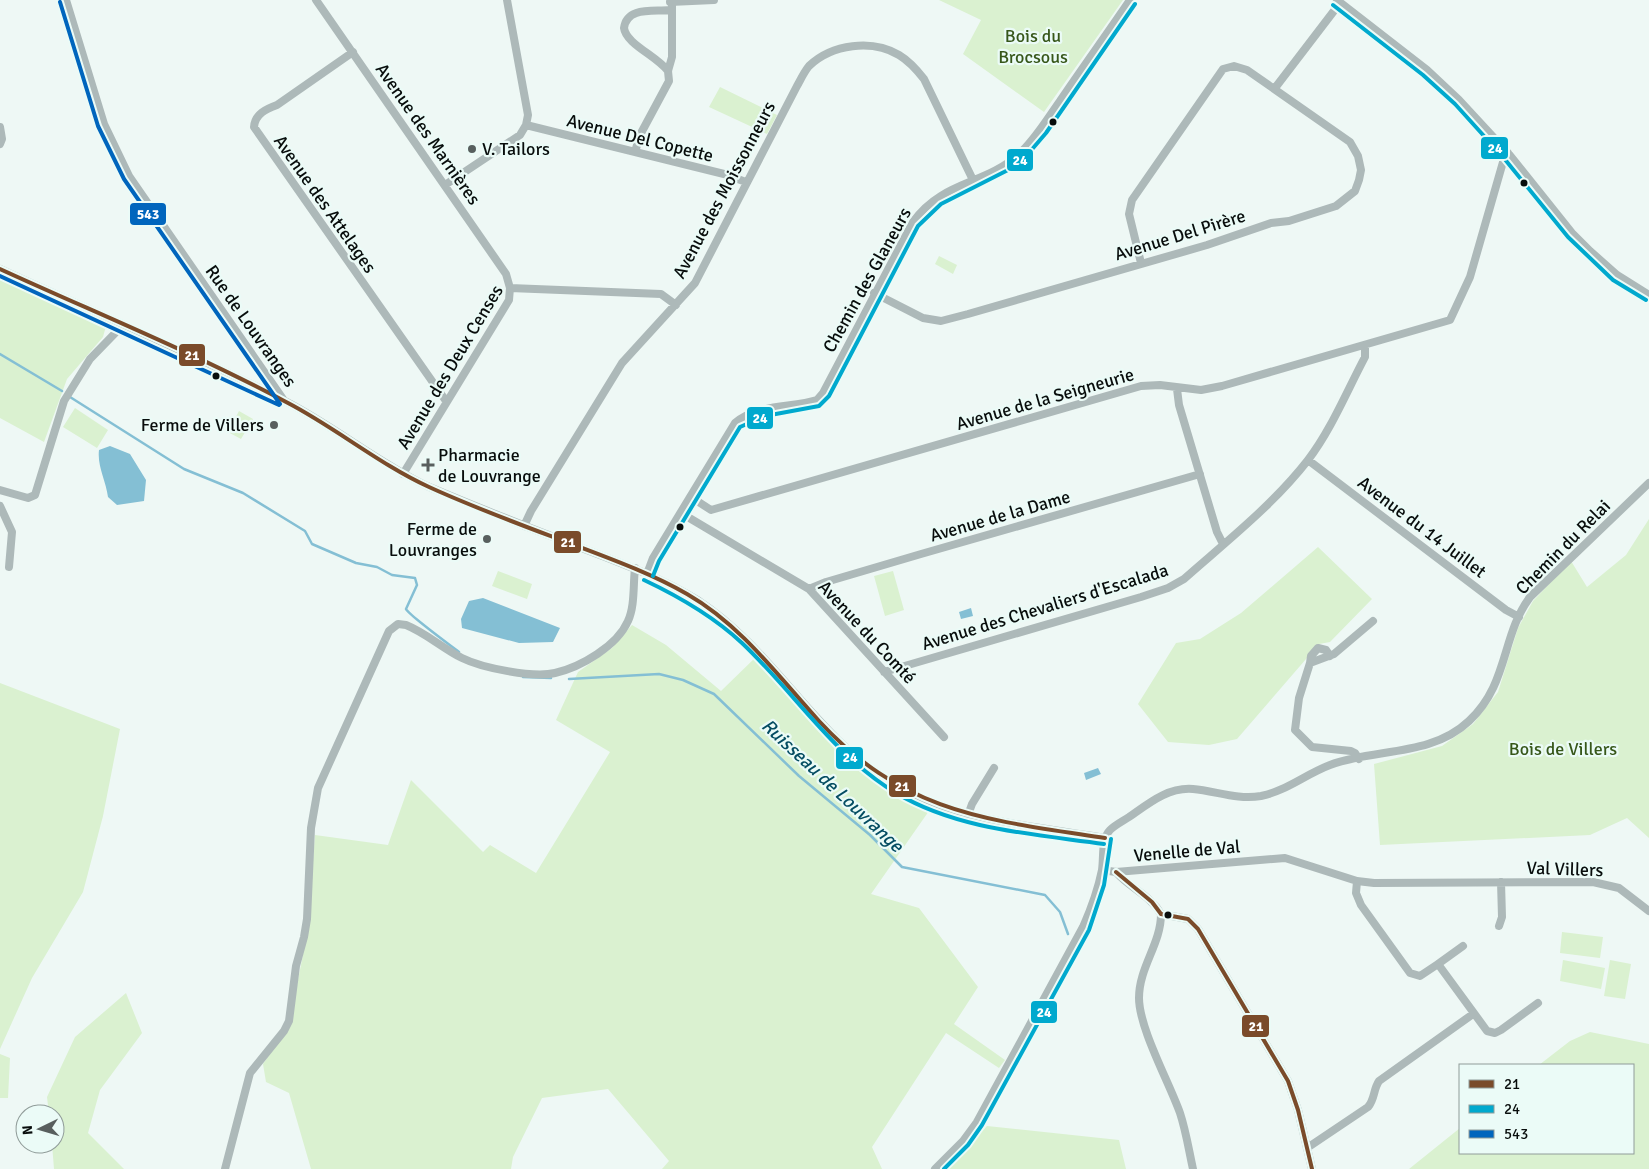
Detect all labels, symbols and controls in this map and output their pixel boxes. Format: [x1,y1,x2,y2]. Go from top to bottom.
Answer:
park label: Bois du Brocsous [998,25,1068,68]
street label: Avenue des Marnières [371,59,485,209]
street label: Avenue des Moissonneurs [668,98,780,282]
street label: Avenue Del Copette [564,109,716,167]
unlabelled marker [1048,117,1058,127]
street label: Avenue des Attelages [269,131,381,277]
line badge: 24 [1480,136,1509,160]
place label: V. Tailors [482,138,550,160]
text: 24 [1487,140,1503,157]
marker: V. Tailors [466,143,478,155]
line badge: 24 [1006,148,1034,172]
text: 24 [1012,152,1028,169]
unlabelled marker [1519,178,1529,188]
line badge: 543 [129,202,167,226]
street label: Chemin des Glaneurs [818,204,916,356]
street label: Avenue Del Pirère [1112,205,1248,265]
text: 543 [137,206,159,223]
street label: Rue de Louvranges [201,261,301,391]
street label: Avenue des Deux Censes [392,281,508,453]
line badge: 21 [178,343,206,367]
text: 21 [184,347,200,364]
street label: Avenue de la Seigneurie [954,363,1136,435]
unlabelled marker [211,371,221,381]
line badge: 24 [746,406,774,430]
text: 24 [752,410,768,427]
place label: Ferme de Villers [141,414,264,436]
marker: Ferme de Villers [268,419,280,431]
place label: Pharmacie de Louvrange [438,444,541,487]
marker: Pharmacie de Louvrange [422,459,434,471]
street label: Avenue du 14 Juillet [1353,471,1491,583]
street label: Avenue de la Dame [927,485,1073,547]
street label: Chemin du Relai [1511,495,1615,599]
place label: Ferme de Louvranges [389,518,477,561]
unlabelled marker [675,522,685,532]
line badge: 21 [553,530,582,554]
marker: Ferme de Louvranges [481,533,493,545]
text: 21 [560,534,576,551]
street label: Avenue des Chevaliers d'Escalada [919,559,1171,655]
street label: Avenue du Comté [814,576,920,688]
water label: Ruisseau de Louvrange [756,714,909,859]
park label: Bois de Villers [1509,738,1617,760]
line badge: 24 [835,746,864,770]
text: 24 [842,749,858,766]
line badge: 21 [888,774,917,798]
text: 21 [894,778,910,795]
street label: Venelle de Val [1133,835,1241,867]
street label: Val Villers [1526,857,1604,881]
unlabelled marker [1163,910,1173,920]
line badge: 24 [1030,1000,1058,1024]
text: 24 [1036,1004,1052,1021]
line badge: 21 [1241,1014,1270,1038]
text: 21 [1248,1018,1264,1035]
legend [1459,1064,1634,1154]
text: 21 [1504,1075,1520,1093]
text: 24 [1504,1100,1520,1118]
north arrow [15,1104,65,1154]
text: N [19,1124,36,1136]
text: 543 [1504,1125,1528,1143]

